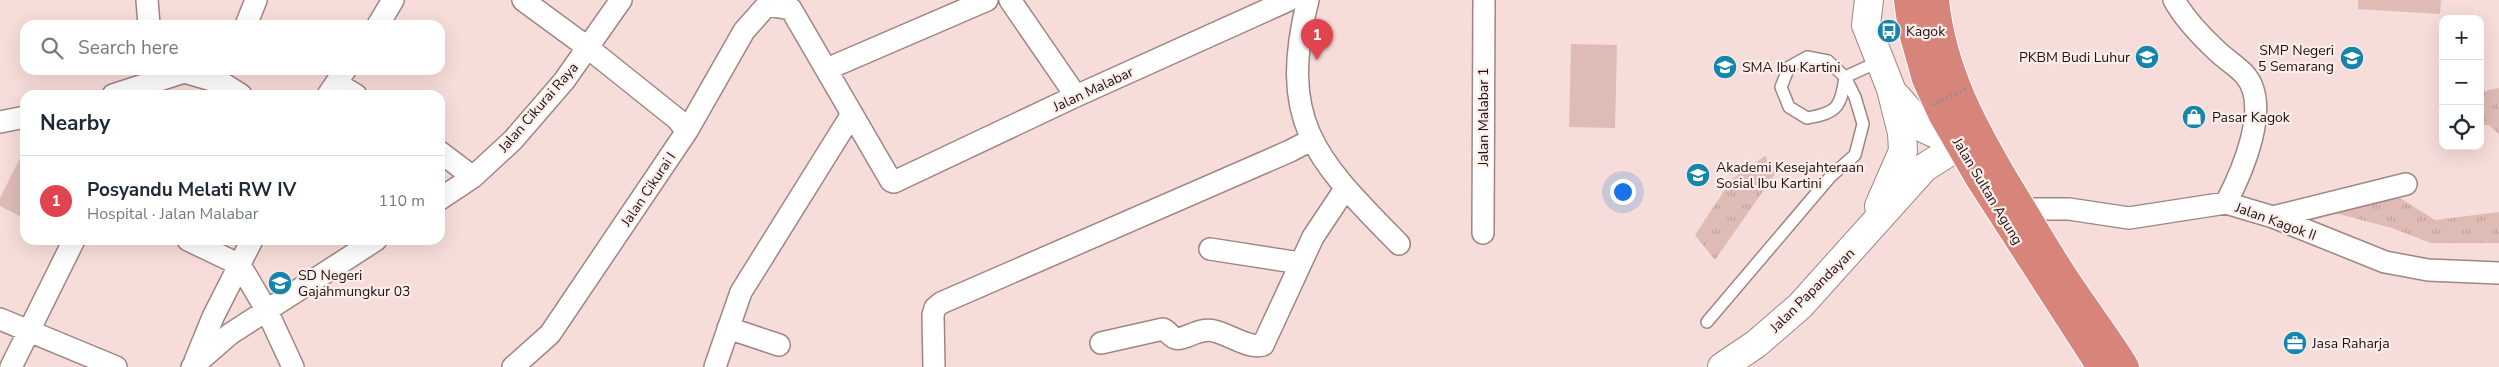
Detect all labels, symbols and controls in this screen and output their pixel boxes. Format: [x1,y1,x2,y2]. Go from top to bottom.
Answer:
map controls [2439,15,2484,150]
button: + [2439,15,2484,60]
bus stop icon: Kagok [1876,18,1902,44]
pin: 1 [1301,19,1333,60]
search box [20,20,445,75]
place label: Kagok [1906,22,1946,41]
icon: search [38,34,66,62]
text: Search here [78,35,179,61]
place label: SMP Negeri 5 Semarang [2258,41,2334,76]
school or university icon: PKBM Budi Luhur [2134,44,2160,70]
school or university icon: SMP Negeri 5 Semarang [2339,45,2365,71]
place label: PKBM Budi Luhur [2019,48,2130,67]
school or university icon: SMA Ibu Kartini [1712,54,1738,80]
street label: Jalan Cikurai Raya [493,58,583,157]
place label: SMA Ibu Kartini [1742,58,1840,77]
button: − [2439,60,2484,105]
street label: Jalan Malabar [1049,63,1136,117]
street label: Jalan Malabar 1 [1474,68,1493,167]
shop icon: Pasar Kagok [2181,104,2207,130]
button: locate [2439,105,2484,150]
place label: Pasar Kagok [2212,108,2291,127]
text: Nearby [40,109,110,137]
street label: Jalan Sultan Agung [1948,133,2027,248]
street label: Jalan Cikurai I [616,149,680,231]
place label: Akademi Kesejahteraan Sosial Ibu Kartini [1716,158,1864,193]
school or university icon: Akademi Kesejahteraan Sosial Ibu Kartini [1685,162,1711,188]
text: Posyandu Melati RW IV [87,177,296,203]
your location [1610,179,1636,205]
text: 1 [51,190,61,212]
text: 110 m [378,190,425,212]
street label: Jalan Kagok II [2232,198,2319,245]
text: Hospital · Jalan Malabar [87,203,259,225]
street label: Jalan Papandayan [1765,244,1859,338]
place label: SD Negeri Gajahmungkur 03 [298,266,411,301]
school or university icon: SD Negeri Gajahmungkur 03 [267,270,293,296]
office icon: Jasa Raharja [2282,330,2308,356]
place label: Jasa Raharja [2311,334,2390,353]

